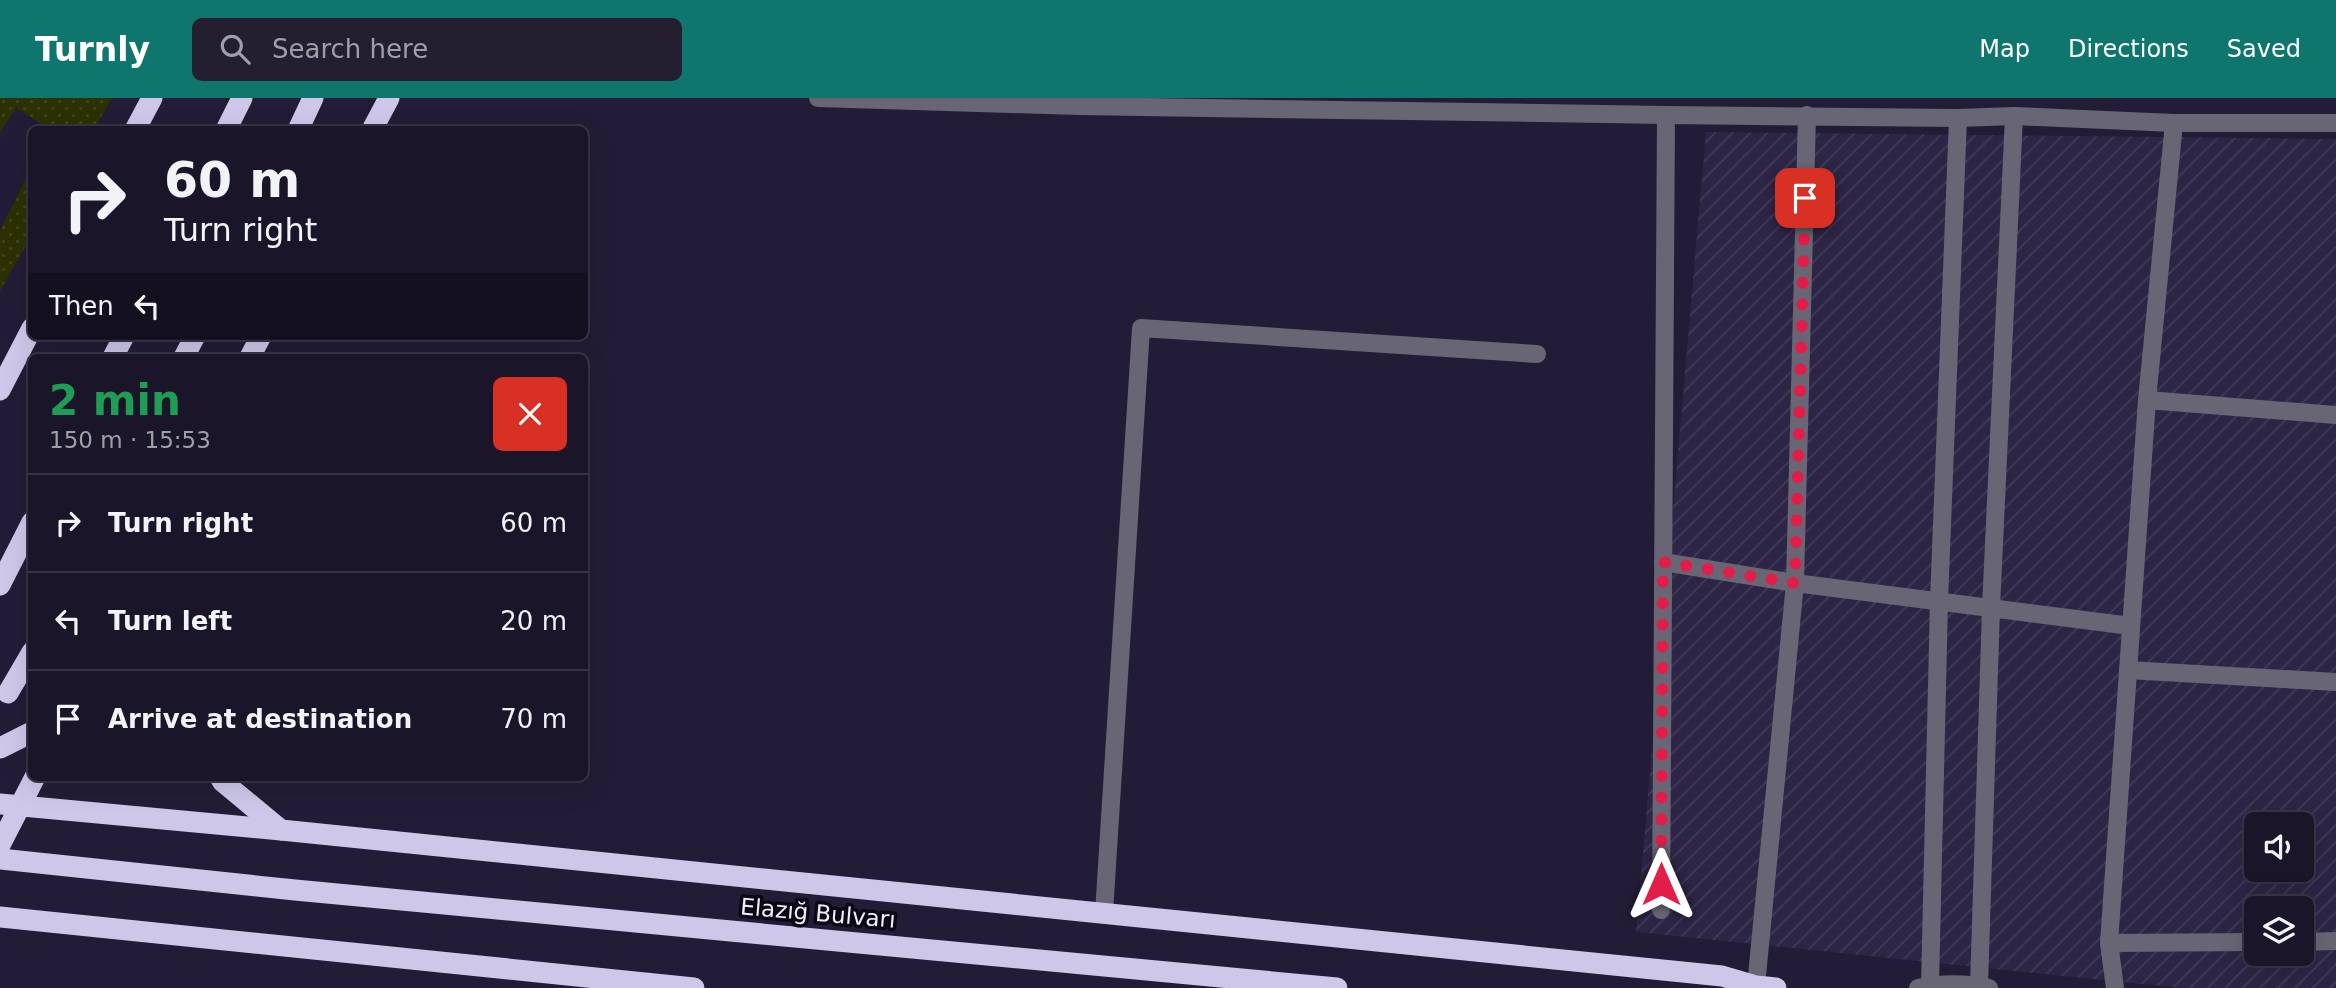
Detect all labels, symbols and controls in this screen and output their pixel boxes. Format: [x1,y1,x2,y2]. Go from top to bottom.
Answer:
search box [192,18,682,81]
text: Turnly [35,30,150,69]
icon: search [216,30,254,68]
text: Search here [272,34,428,64]
text: Map [1979,35,2030,63]
text: Directions [2068,35,2189,63]
text: Saved [2227,35,2301,63]
text: 60 m [164,152,300,209]
icon: right [49,154,140,245]
pin [1775,168,1835,228]
icon: arrive [1786,179,1824,217]
text: Turn right [164,211,317,249]
icon: left [128,287,166,325]
text: Then [49,291,114,321]
text: 2 min [49,376,181,425]
button: close [493,377,567,451]
text: 150 m · 15:53 [49,427,211,453]
icon: right [49,504,87,542]
text: Turn right [108,508,253,538]
text: 60 m [500,508,567,538]
icon: left [49,602,87,640]
text: Turn left [108,606,232,636]
text: 20 m [500,606,567,636]
icon: arrive [49,700,87,738]
text: Arrive at destination [108,704,412,734]
text: 70 m [500,704,567,734]
map controls [2244,812,2314,966]
button: sound [2244,812,2314,882]
position arrow [1624,847,1698,921]
street label: Elazığ Bulvarı [739,893,897,933]
button: layers [2244,896,2314,966]

